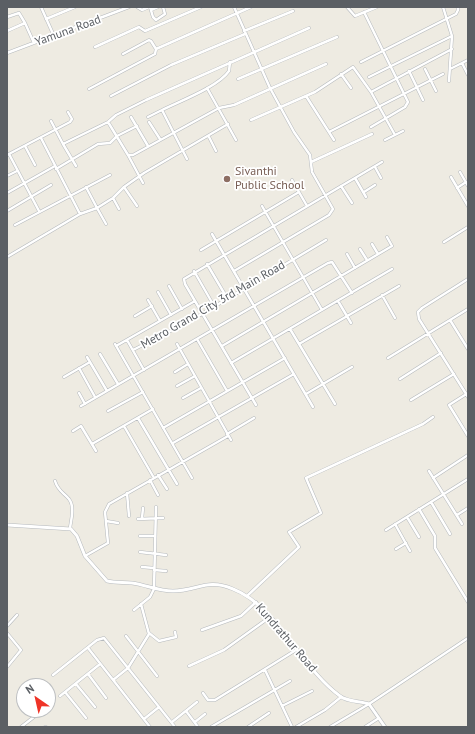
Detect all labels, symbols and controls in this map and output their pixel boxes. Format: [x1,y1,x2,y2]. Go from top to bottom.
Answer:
street label: Yamuna Road [33,12,103,50]
place label: Sivanthi Public School [235,165,304,193]
marker: Sivanthi Public School [222,174,232,184]
street label: Metro Grand City 3rd Main Road [138,258,288,352]
street label: Kundrathur Road [252,601,320,675]
north arrow [16,678,56,718]
text: N [23,681,37,697]

